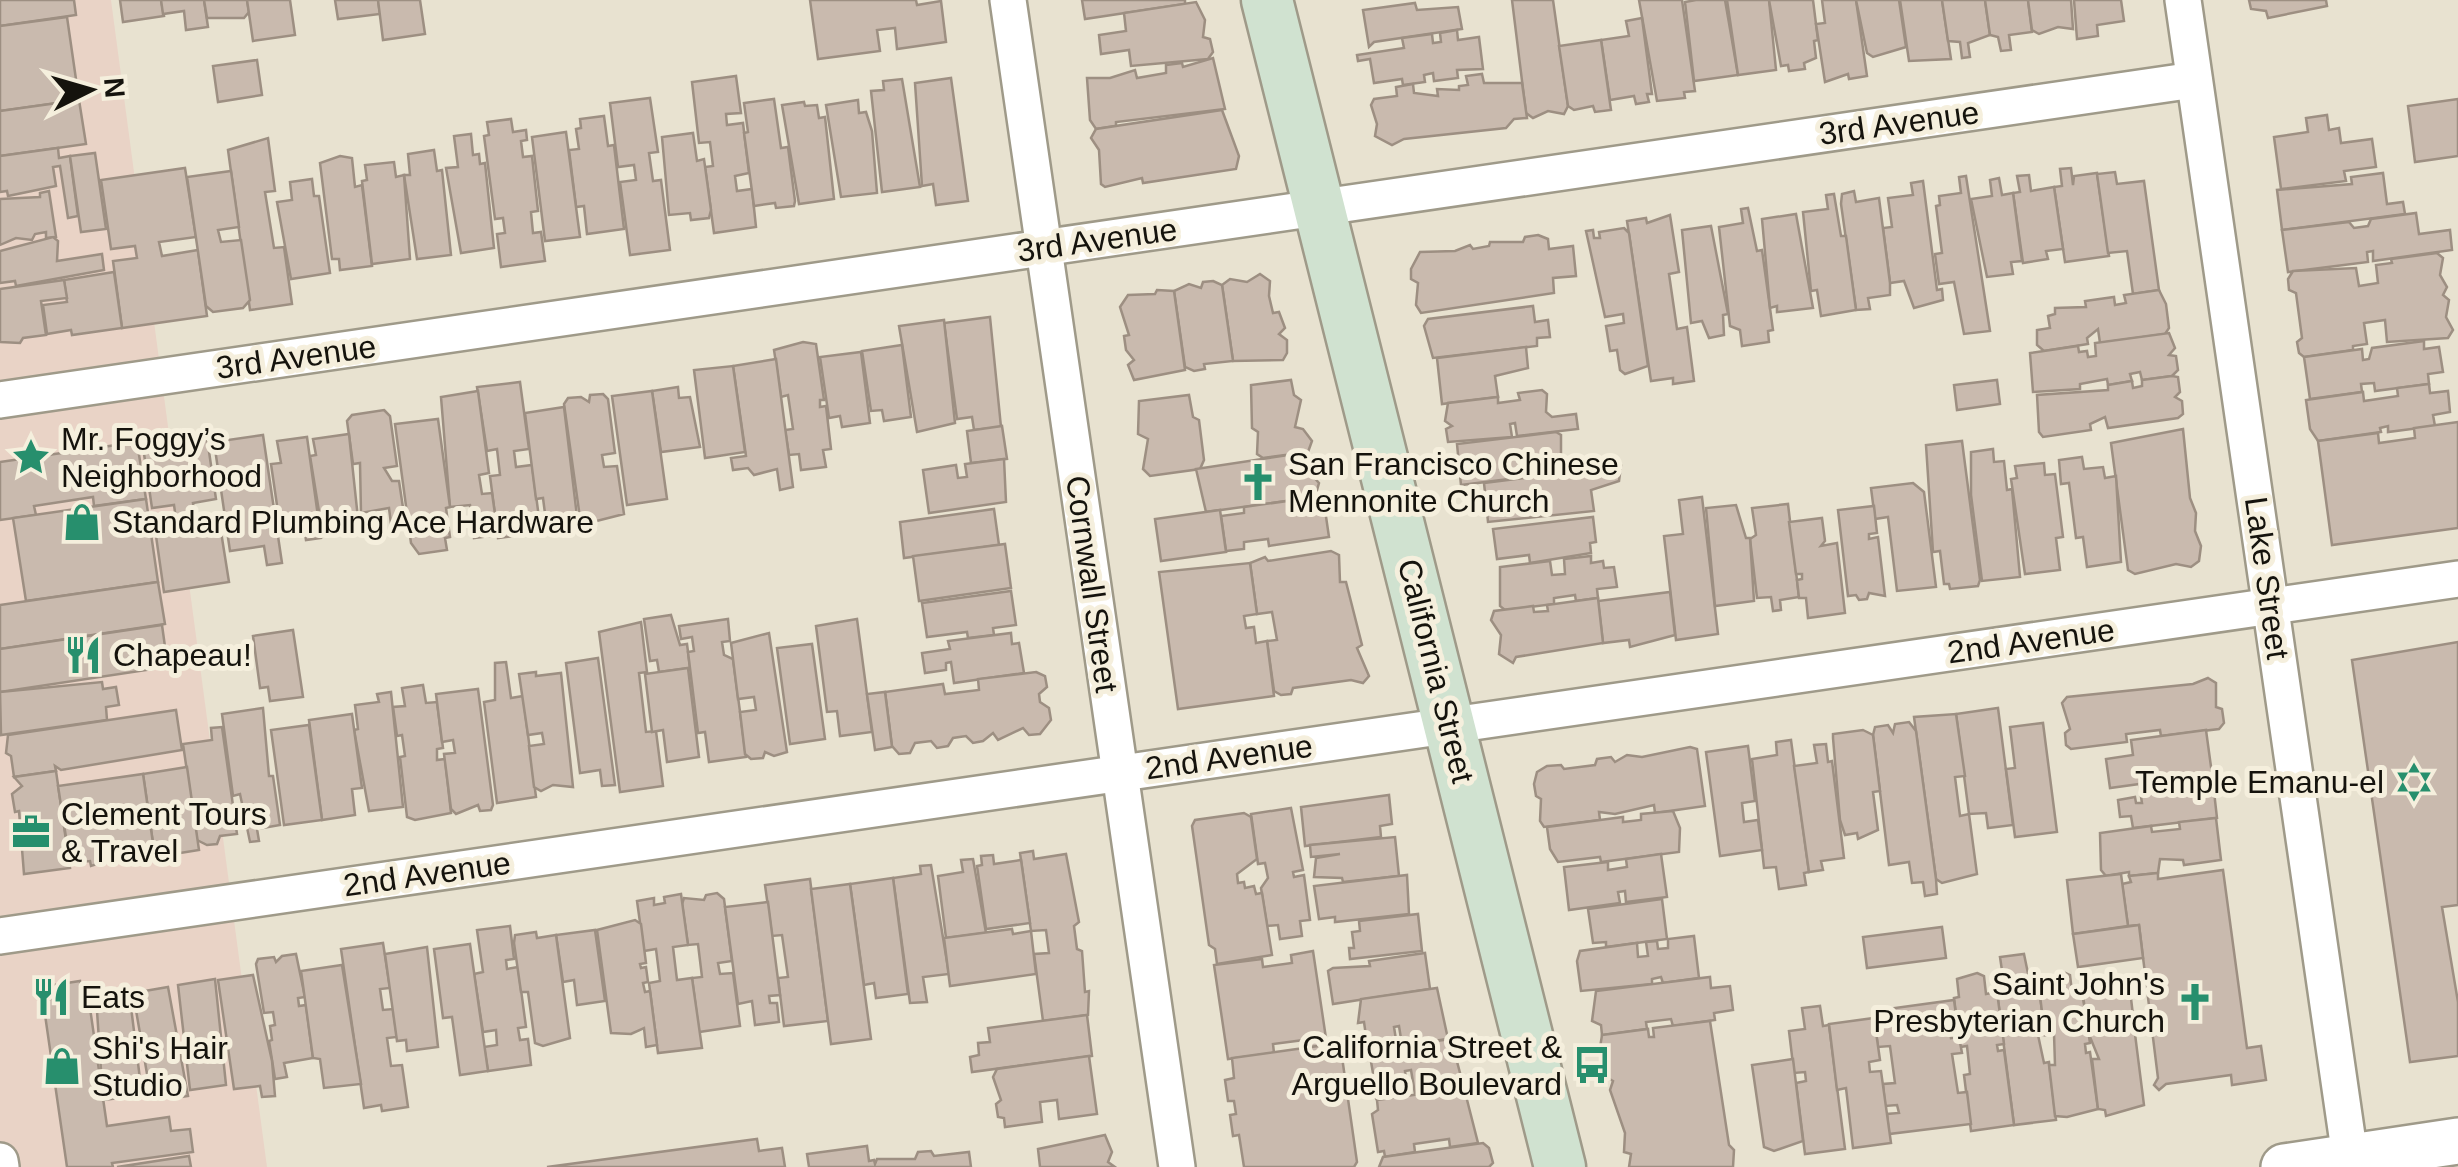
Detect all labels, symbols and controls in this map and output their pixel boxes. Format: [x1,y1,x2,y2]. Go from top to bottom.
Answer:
north arrow [40,40,140,140]
text: N [98,76,131,99]
street label: 3rd Avenue [1817,94,1981,152]
street label: 3rd Avenue [1015,211,1179,269]
street label: 3rd Avenue [214,328,378,386]
place label: Mr. Foggy’s Neighborhood [61,421,262,494]
place icon: Mr. Foggy’s Neighborhood [10,436,52,478]
place label: San Francisco Chinese Mennonite Church [1288,446,1619,519]
church icon: San Francisco Chinese Mennonite Church [1237,461,1279,503]
street label: Cornwall Street [1059,473,1125,695]
street label: Lake Street [2238,494,2296,662]
shop icon: Standard Plumbing Ace Hardware [61,501,103,543]
place label: Standard Plumbing Ace Hardware [112,504,594,540]
street label: California Street [1391,555,1481,787]
street label: 2nd Avenue [1945,611,2117,671]
restaurant icon: Chapeau! [62,634,104,676]
place label: Chapeau! [113,637,252,673]
street label: 2nd Avenue [1143,727,1315,787]
synagogue icon: Temple Emanu-el [2393,761,2435,803]
place label: Temple Emanu-el [2135,764,2384,800]
place label: Clement Tours & Travel [61,796,267,869]
office icon: Clement Tours & Travel [10,811,52,853]
street label: 2nd Avenue [341,844,513,904]
place label: Saint John's Presbyterian Church [1873,966,2165,1039]
restaurant icon: Eats [30,976,72,1018]
place label: Eats [81,979,145,1015]
church icon: Saint John's Presbyterian Church [2174,981,2216,1023]
place label: California Street & Arguello Boulevard [1292,1029,1562,1102]
place label: Shi's Hair Studio [92,1030,228,1103]
bus stop icon: California Street & Arguello Boulevard [1571,1044,1613,1086]
shop icon: Shi's Hair Studio [41,1045,83,1087]

